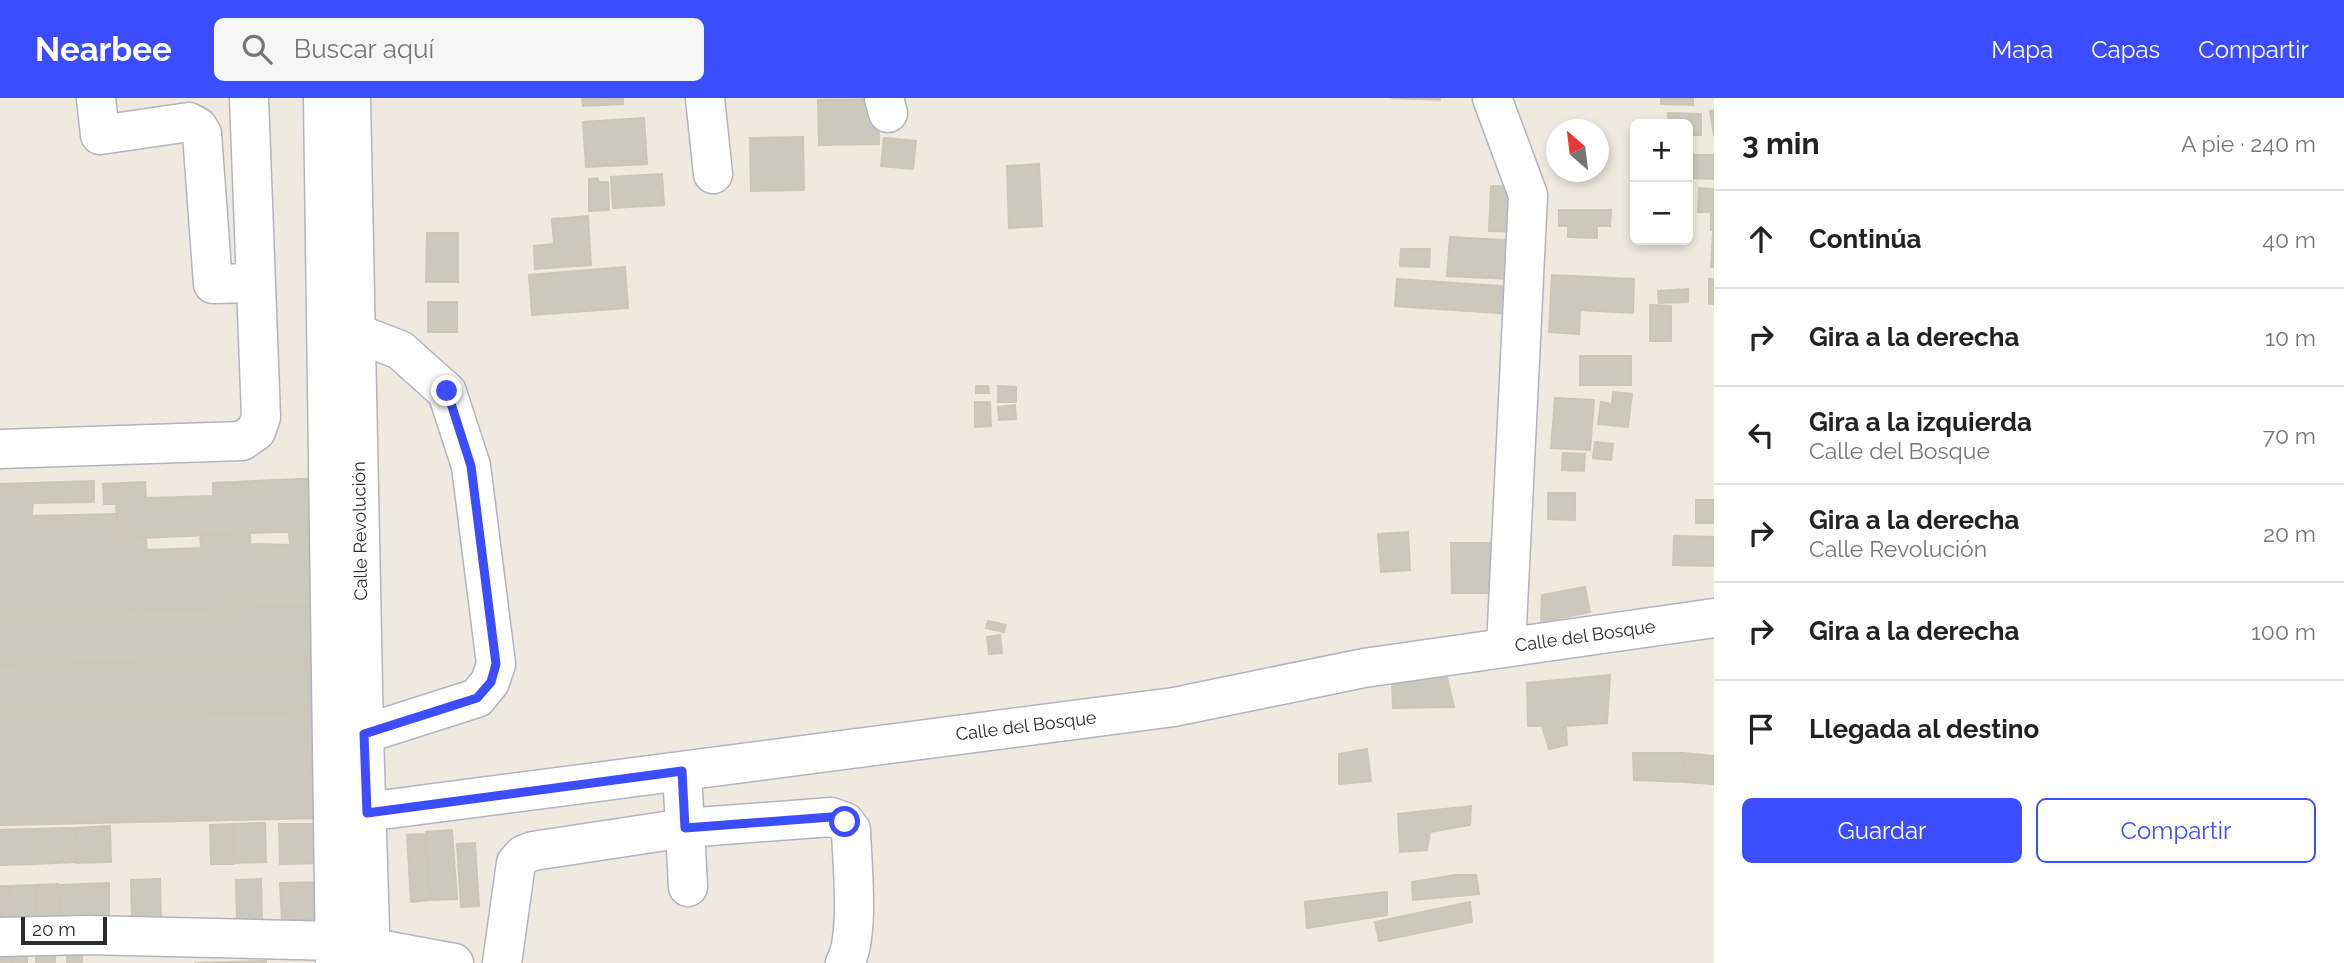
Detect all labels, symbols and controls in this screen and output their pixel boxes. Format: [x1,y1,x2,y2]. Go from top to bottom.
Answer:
search box [214,18,704,81]
text: Nearbee [35,30,172,69]
icon: search [238,30,276,68]
text: Buscar aquí [294,34,434,64]
text: Mapa [1991,35,2053,64]
text: Capas [2091,35,2160,64]
text: Compartir [2198,35,2309,64]
north arrow [1546,119,1609,182]
map controls [1630,119,1693,245]
button: + [1630,119,1693,182]
text: 3 min [1742,126,1820,161]
text: A pie · 240 m [2181,130,2316,157]
button: − [1630,182,1693,245]
icon: ahead [1742,220,1780,258]
text: Continúa [1809,224,1921,254]
text: 40 m [2262,226,2316,253]
icon: right [1742,318,1780,356]
text: Gira a la derecha [1809,322,2019,352]
text: 10 m [2265,324,2316,351]
route end [431,375,462,406]
text: Gira a la izquierda [1809,407,2032,437]
icon: left [1742,416,1780,454]
text: 70 m [2263,422,2316,449]
text: Calle del Bosque [1809,437,1990,464]
street label: Calle Revolución [348,461,371,601]
text: Gira a la derecha [1809,505,2019,535]
icon: right [1742,514,1780,552]
text: 20 m [2263,520,2316,547]
text: Calle Revolución [1809,535,1987,562]
icon: right [1742,612,1780,650]
street label: Calle del Bosque [1513,615,1657,656]
text: Gira a la derecha [1809,616,2019,646]
text: 100 m [2251,618,2316,645]
street label: Calle del Bosque [954,706,1098,745]
icon: arrive [1742,710,1780,748]
text: Llegada al destino [1809,714,2039,744]
button: Guardar [1742,798,2022,863]
button: Compartir [2036,798,2316,863]
route start [829,806,860,837]
scale bar [21,914,107,946]
text: 20 m [32,918,76,940]

